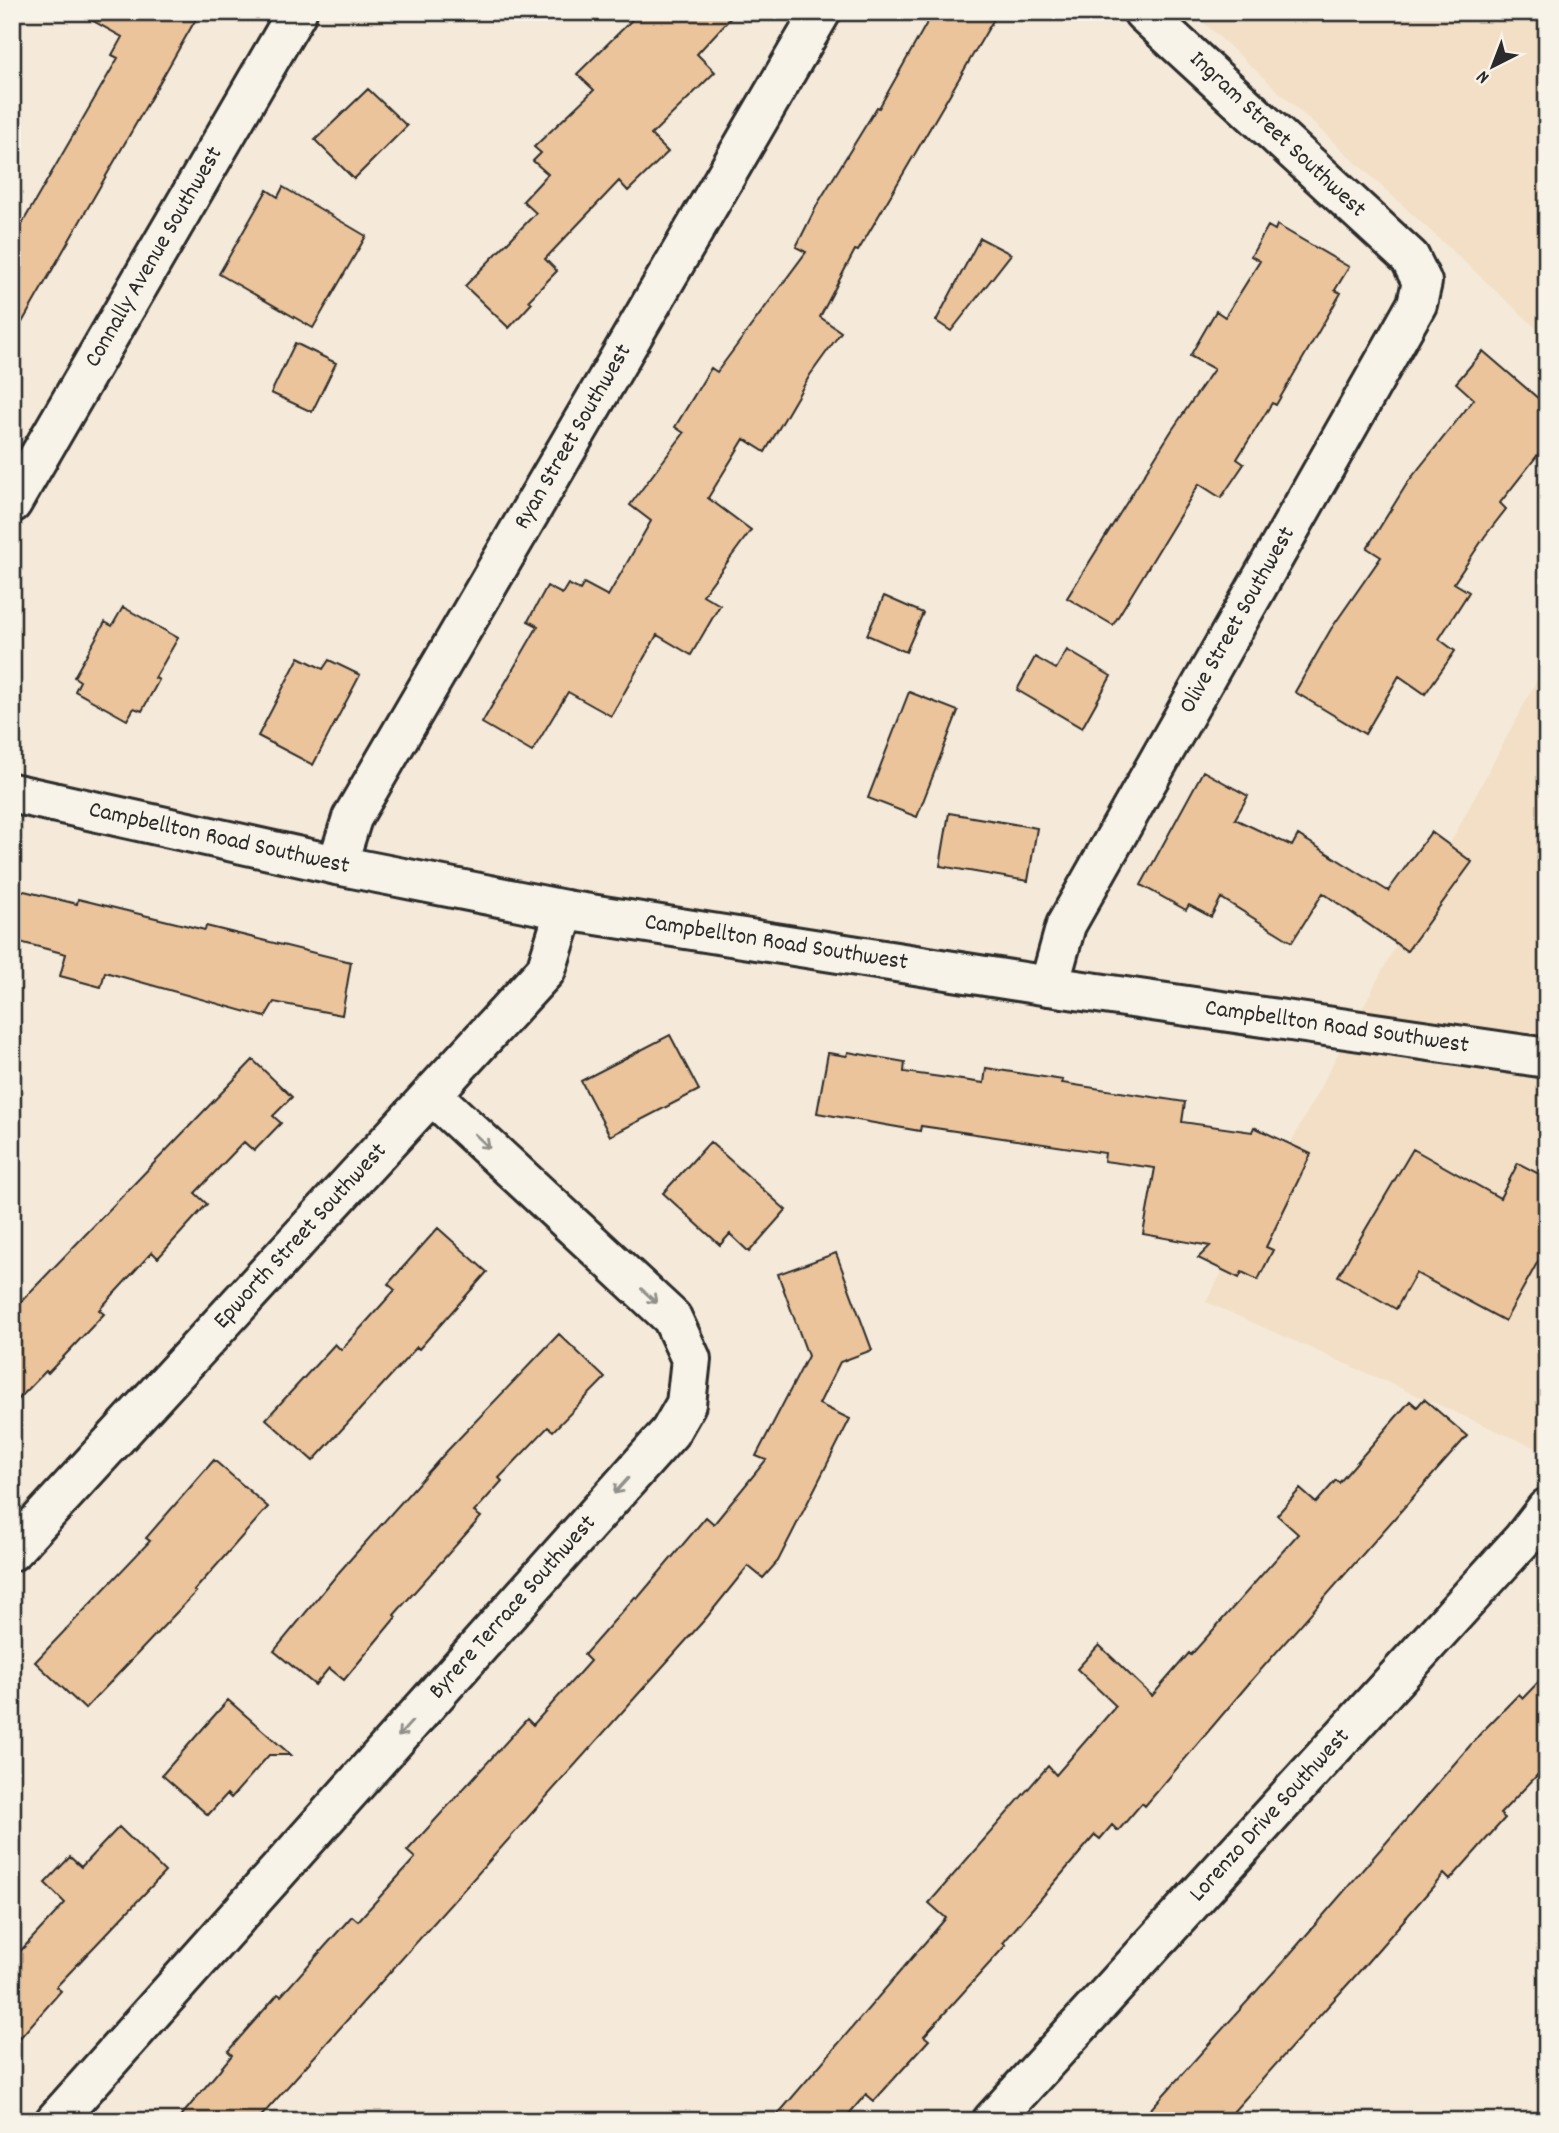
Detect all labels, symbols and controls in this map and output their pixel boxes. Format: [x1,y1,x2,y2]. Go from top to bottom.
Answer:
north arrow [1458,32,1528,102]
street label: Ingram Street Southwest [1181,44,1373,226]
text: N [1471,63,1496,89]
street label: Connally Avenue Southwest [77,140,232,374]
street label: Ryan Street Southwest [506,338,641,536]
street label: Olive Street Southwest [1172,521,1305,721]
street label: Campbellton Road Southwest [85,793,352,884]
street label: Campbellton Road Southwest [642,906,910,981]
street label: Campbellton Road Southwest [1203,992,1471,1063]
one-way arrow [473,1133,490,1150]
street label: Epworth Street Southwest [206,1136,396,1337]
one-way arrow [640,1288,657,1305]
one-way arrow [613,1477,629,1495]
street label: Byrere Terrace Southwest [422,1508,605,1707]
one-way arrow [396,1720,413,1737]
street label: Lorenzo Drive Southwest [1182,1721,1359,1910]

